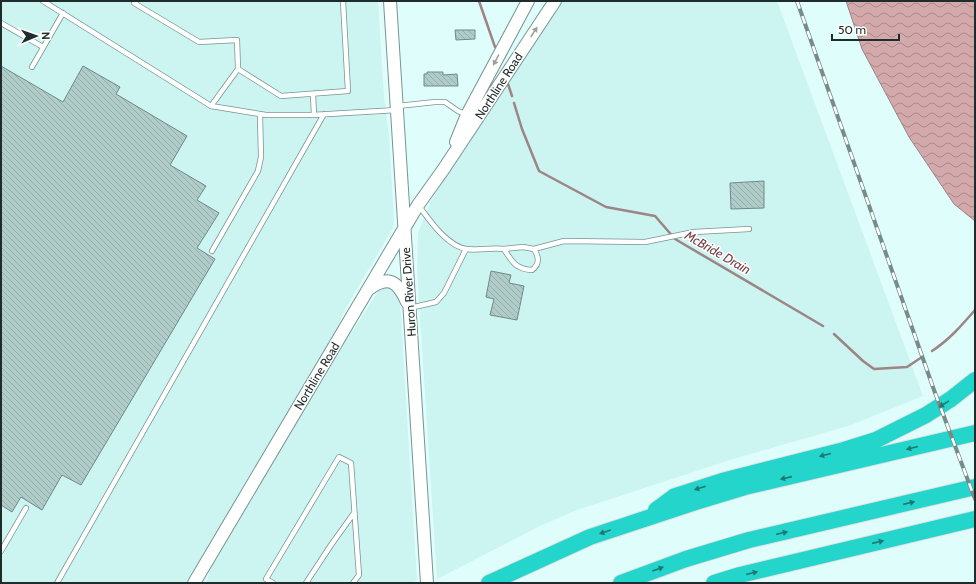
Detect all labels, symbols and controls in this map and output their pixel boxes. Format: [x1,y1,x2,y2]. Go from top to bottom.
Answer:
north arrow [16,16,56,56]
scale bar [832,16,899,42]
text: 50 m [838,22,866,37]
one-way arrow [530,27,538,38]
text: N [39,32,53,40]
street label: Northline Road [472,50,526,122]
one-way arrow [493,54,500,66]
water label: McBride Drain [681,226,754,277]
street label: Huron River Drive [398,247,419,337]
street label: Northline Road [291,339,343,412]
one-way arrow [938,400,950,407]
one-way arrow [906,445,918,451]
one-way arrow [819,452,831,458]
one-way arrow [779,475,791,481]
one-way arrow [693,485,705,491]
one-way arrow [903,499,915,505]
one-way arrow [599,529,611,535]
one-way arrow [776,529,789,535]
one-way arrow [872,539,885,545]
one-way arrow [652,566,664,572]
one-way arrow [746,569,758,575]

